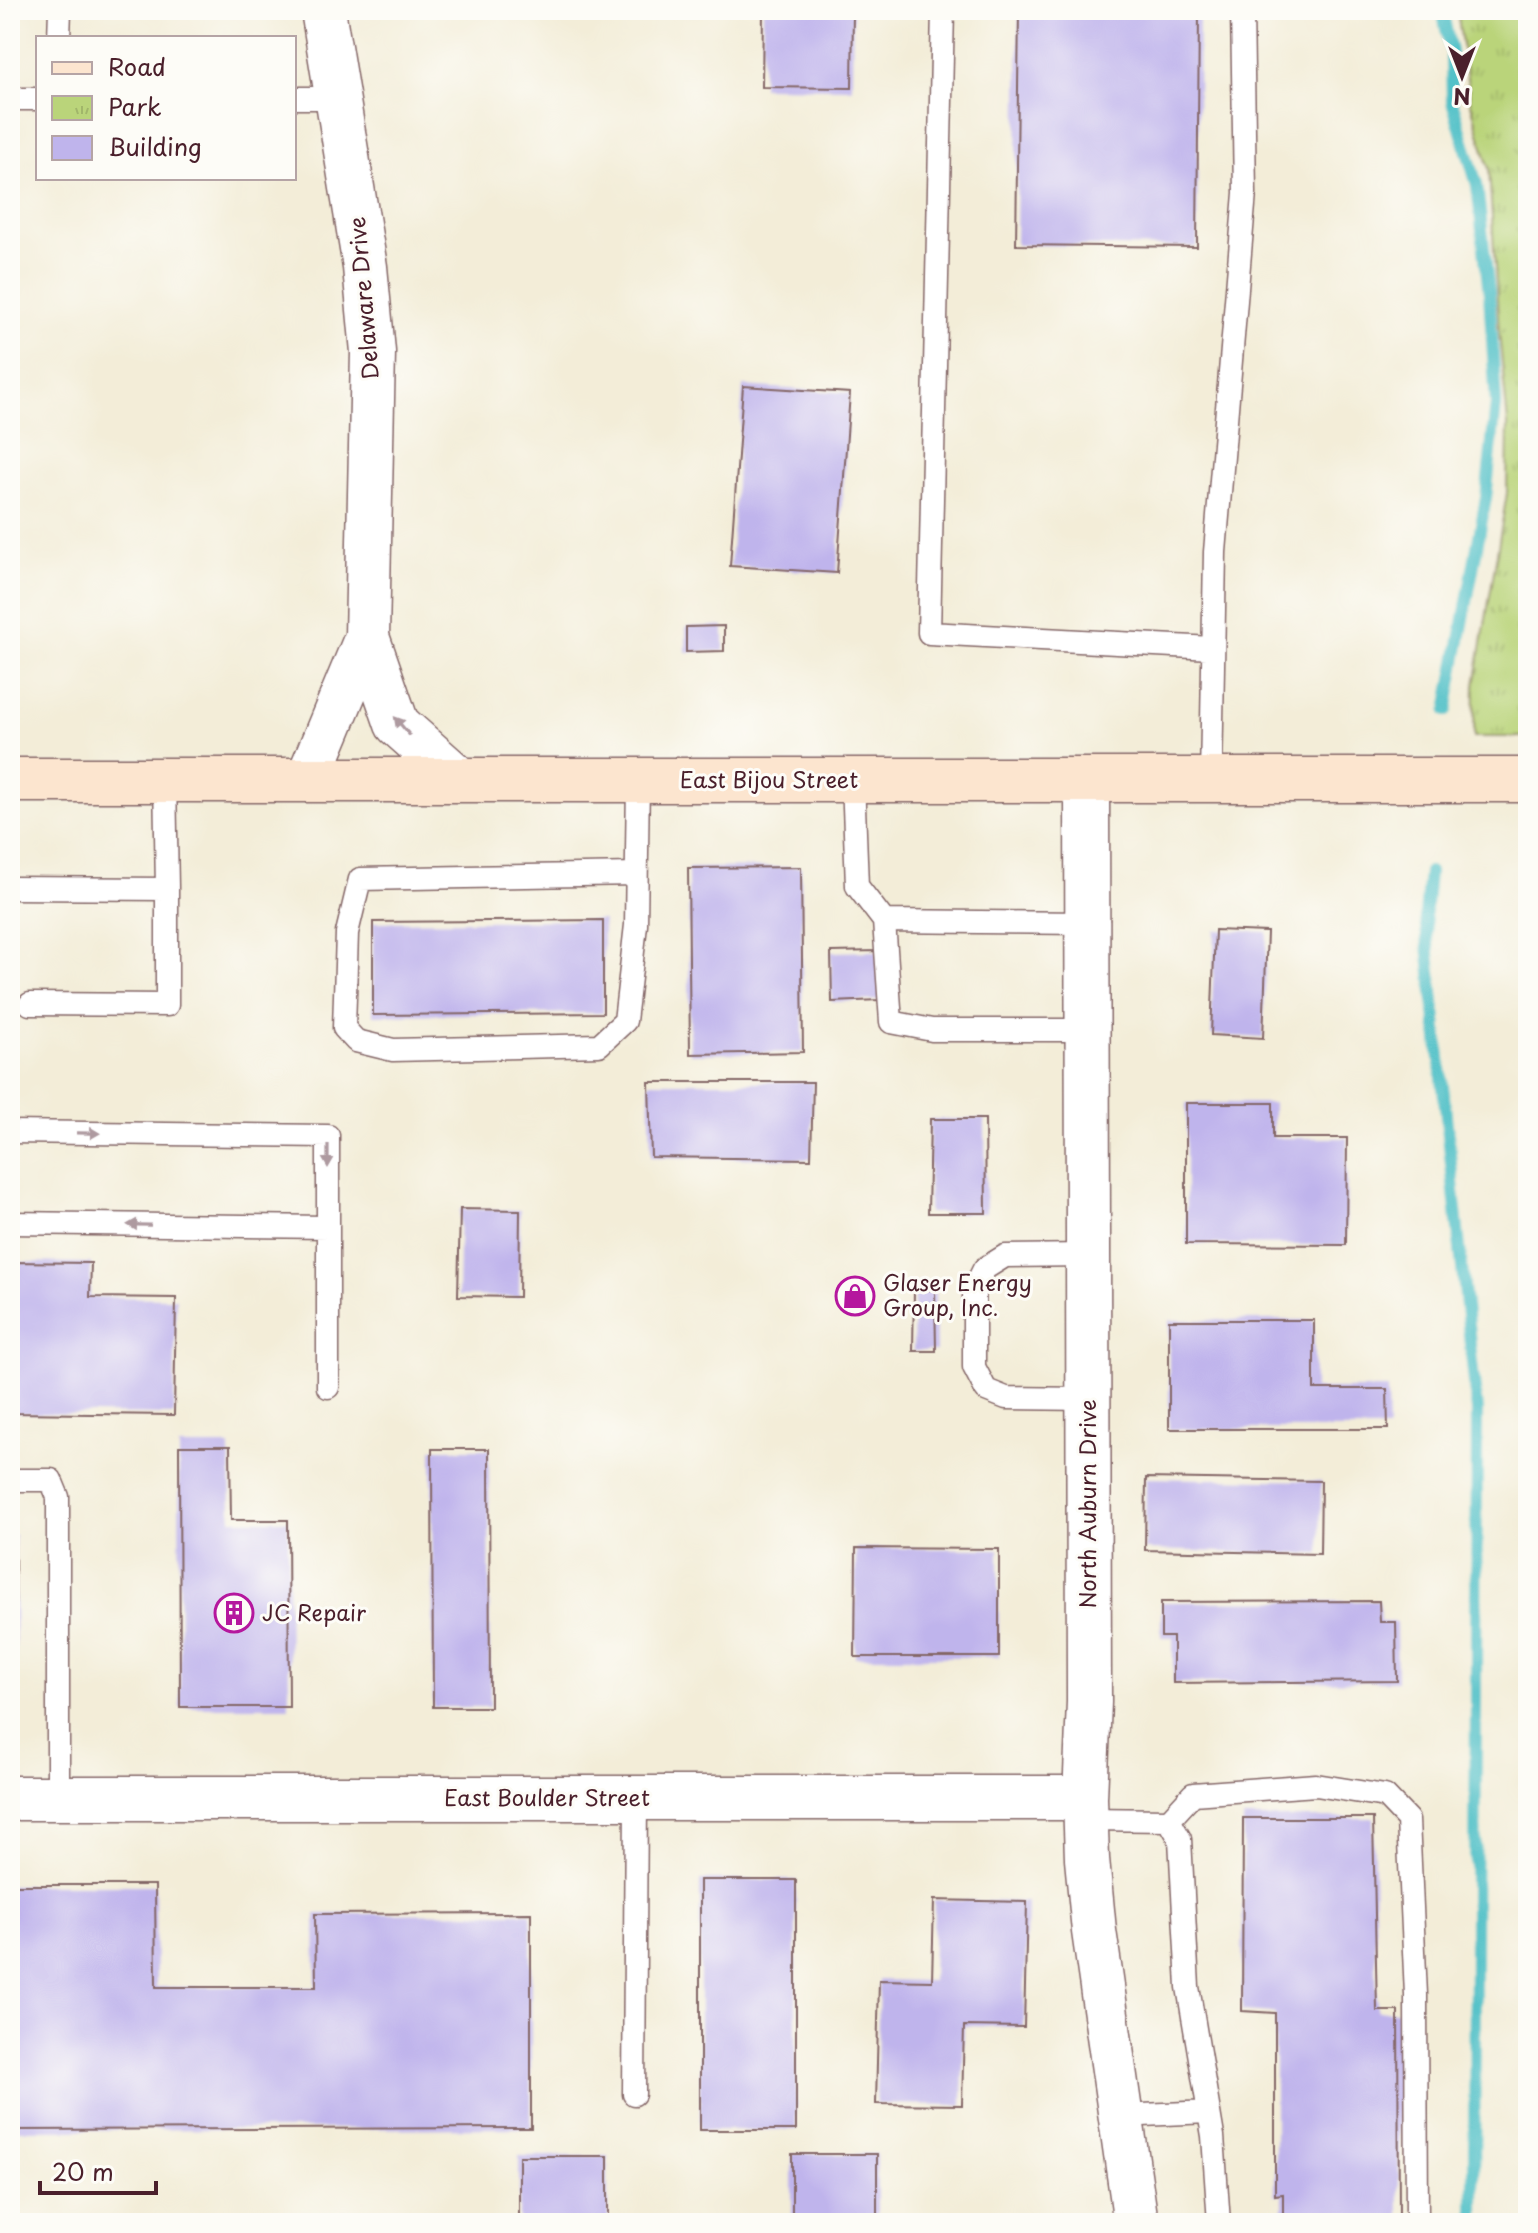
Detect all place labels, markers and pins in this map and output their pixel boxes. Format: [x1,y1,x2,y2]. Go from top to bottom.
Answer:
place label: Glaser Energy Group, Inc. [883,1265,1032,1323]
shop icon: Glaser Energy Group, Inc. [834,1275,876,1317]
building icon: JC Repair [213,1592,255,1634]
place label: JC Repair [262,1595,366,1628]

